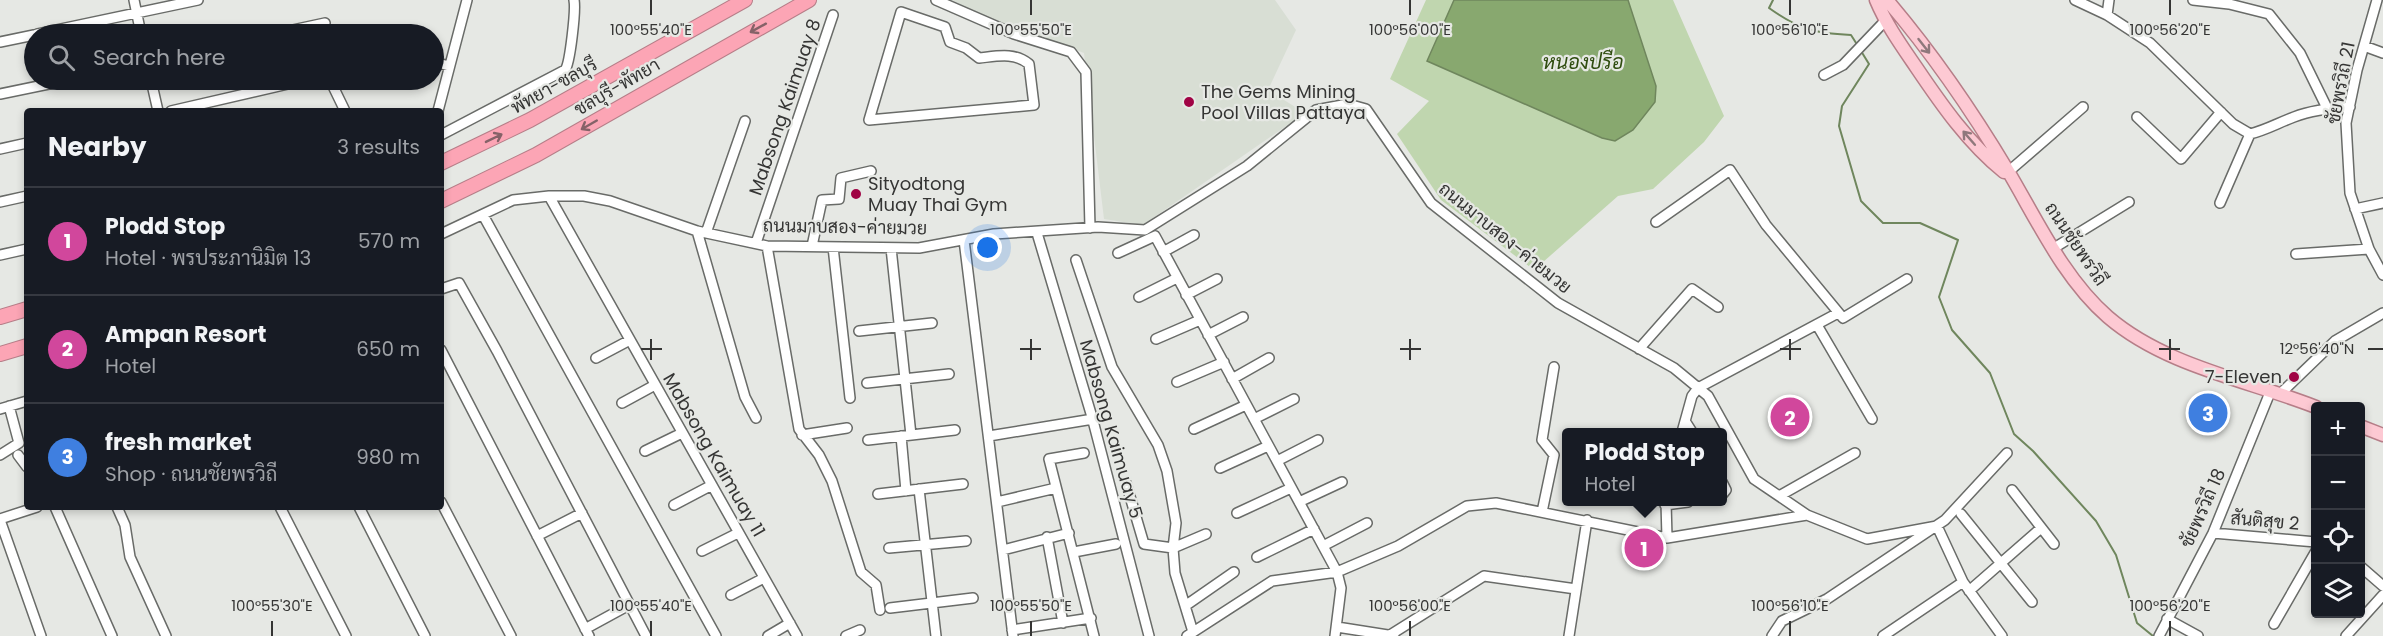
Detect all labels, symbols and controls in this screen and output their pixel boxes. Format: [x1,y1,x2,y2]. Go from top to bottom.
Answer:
street label: Mabsong Kaimuay 8 [743,15,826,198]
text: 100°55'40"E [610,19,692,40]
text: 100°55'50"E [990,19,1072,40]
text: 100°56'00"E [1369,19,1451,40]
text: 100°56'10"E [1751,19,1829,40]
text: 100°56'20"E [2129,19,2211,40]
one-way arrow [750,23,767,35]
search box [24,24,444,90]
one-way arrow [1917,38,1930,54]
street label: ชัยพรวิถี 21 [2320,40,2361,126]
icon: search [45,41,78,74]
text: Search here [93,42,226,73]
water label: หนองปรือ [1543,48,1623,76]
street label: พัทยา-ชลบุรี [506,51,602,120]
street label: ชลบุรี-พัทยา [569,52,664,121]
place label: The Gems Mining Pool Villas Pattaya [1201,79,1366,125]
marker: The Gems Mining Pool Villas Pattaya [1182,95,1196,109]
one-way arrow [581,119,598,131]
text: Nearby [48,129,146,165]
one-way arrow [484,131,502,143]
one-way arrow [1963,131,1977,147]
text: 3 results [337,133,420,161]
place label: Sityodtong Muay Thai Gym [868,171,1007,217]
street label: ถนนมาบสอง-ค่ายมวย [1434,176,1577,299]
marker: Sityodtong Muay Thai Gym [849,187,863,201]
street label: ถนนชัยพรวิถี [2039,197,2114,290]
text: Plodd Stop [105,211,225,242]
street label: ถนนมาบสอง-ค่ายมวย [763,213,927,240]
text: 1 [64,227,71,255]
text: 570 m [358,227,420,255]
your location [973,233,1002,262]
text: Hotel · พรประภานิมิต 13 [105,244,311,272]
text: Ampan Resort [105,319,266,350]
text: 2 [62,335,73,363]
text: 650 m [356,335,420,363]
street label: Mabsong Kaimuay 5 [1074,336,1149,521]
text: 12°56'40"N [2280,338,2354,359]
text: Hotel [105,352,156,380]
place label: 7-Eleven [2205,364,2282,389]
street label: Mabsong Kaimuay 11 [657,368,772,541]
marker: 7-Eleven [2287,370,2301,384]
pin: 3 [2188,390,2228,436]
pin: 2 [1770,394,1810,440]
map controls [2311,402,2365,618]
button: + [2311,402,2365,456]
text: fresh market [105,427,251,458]
popup [1562,428,1727,506]
text: Plodd Stop [1584,437,1705,468]
text: 3 [61,443,74,471]
text: 980 m [356,443,420,471]
button: − [2311,456,2365,510]
text: Shop · ถนนชัยพรวิถี [105,460,277,488]
street label: ชัยพรวิถี 18 [2174,464,2231,551]
text: Hotel [1584,470,1636,498]
street label: สันติสุข 2 [2230,505,2301,536]
button: locate [2311,510,2365,564]
pin: 1 [1624,526,1664,570]
button: layers [2311,564,2365,618]
text: 100°55'30"E [231,595,313,616]
text: 100°55'40"E [610,595,692,616]
text: 100°55'50"E [990,595,1072,616]
text: 100°56'00"E [1369,595,1451,616]
text: 100°56'10"E [1751,595,1829,616]
text: 100°56'20"E [2129,595,2211,616]

